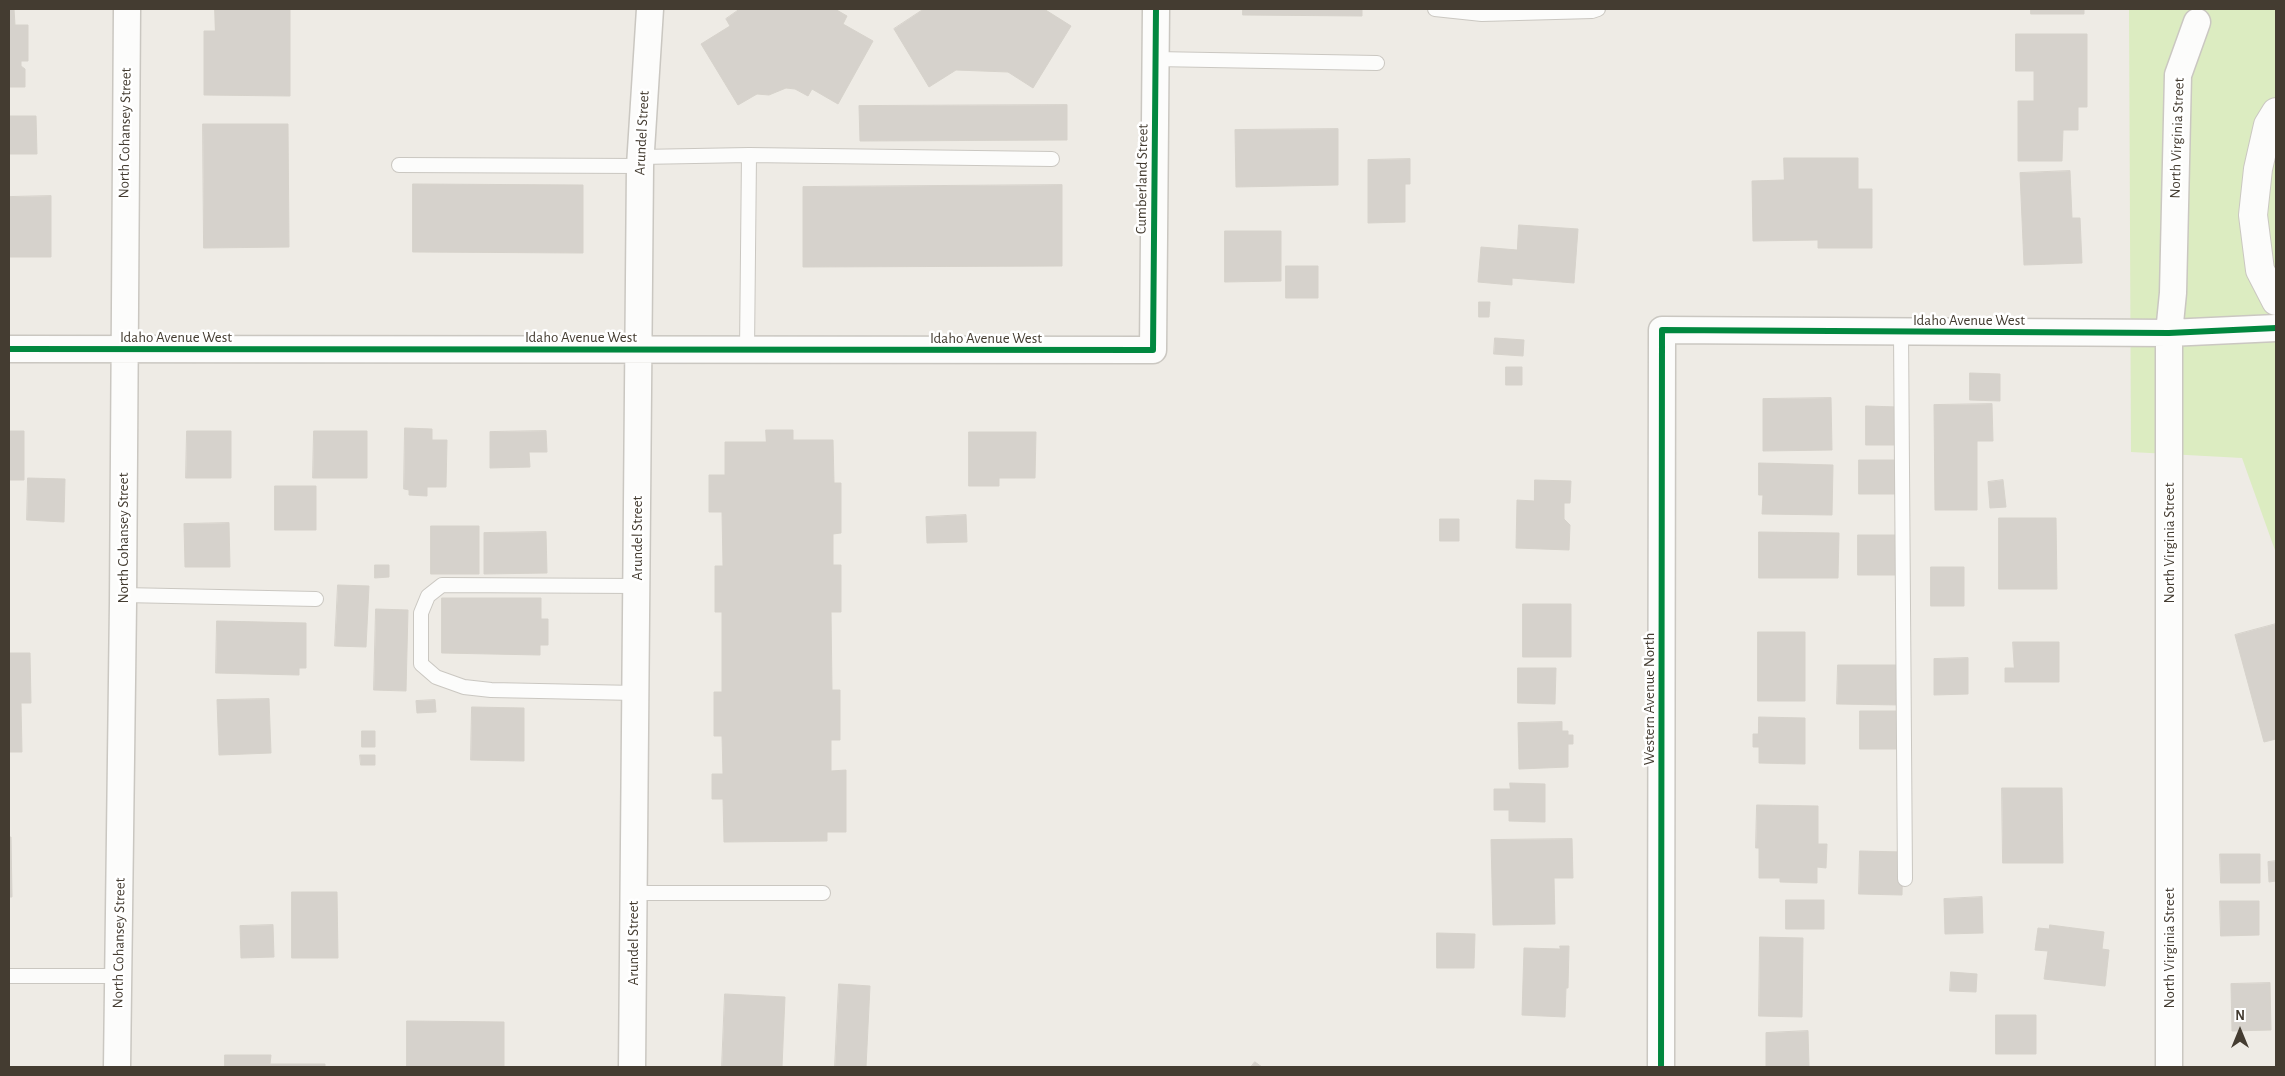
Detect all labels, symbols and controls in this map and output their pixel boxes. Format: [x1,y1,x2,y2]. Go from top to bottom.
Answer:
street label: North Cohansey Street [115,67,135,199]
street label: North Virginia Street [2166,77,2188,199]
street label: Arundel Street [631,90,653,176]
street label: Cumberland Street [1132,124,1152,234]
street label: Idaho Avenue West [1913,311,2025,329]
street label: Idaho Avenue West [120,328,232,346]
street label: Idaho Avenue West [525,328,637,346]
street label: Idaho Avenue West [930,329,1042,347]
street label: North Cohansey Street [114,473,132,603]
street label: North Virginia Street [2160,482,2178,604]
street label: Arundel Street [628,496,646,580]
street label: Western Avenue North [1640,633,1658,765]
street label: North Cohansey Street [109,877,129,1009]
street label: North Virginia Street [2160,887,2178,1009]
street label: Arundel Street [624,901,642,985]
north arrow [2215,1006,2265,1056]
text: N [2235,1009,2245,1023]

